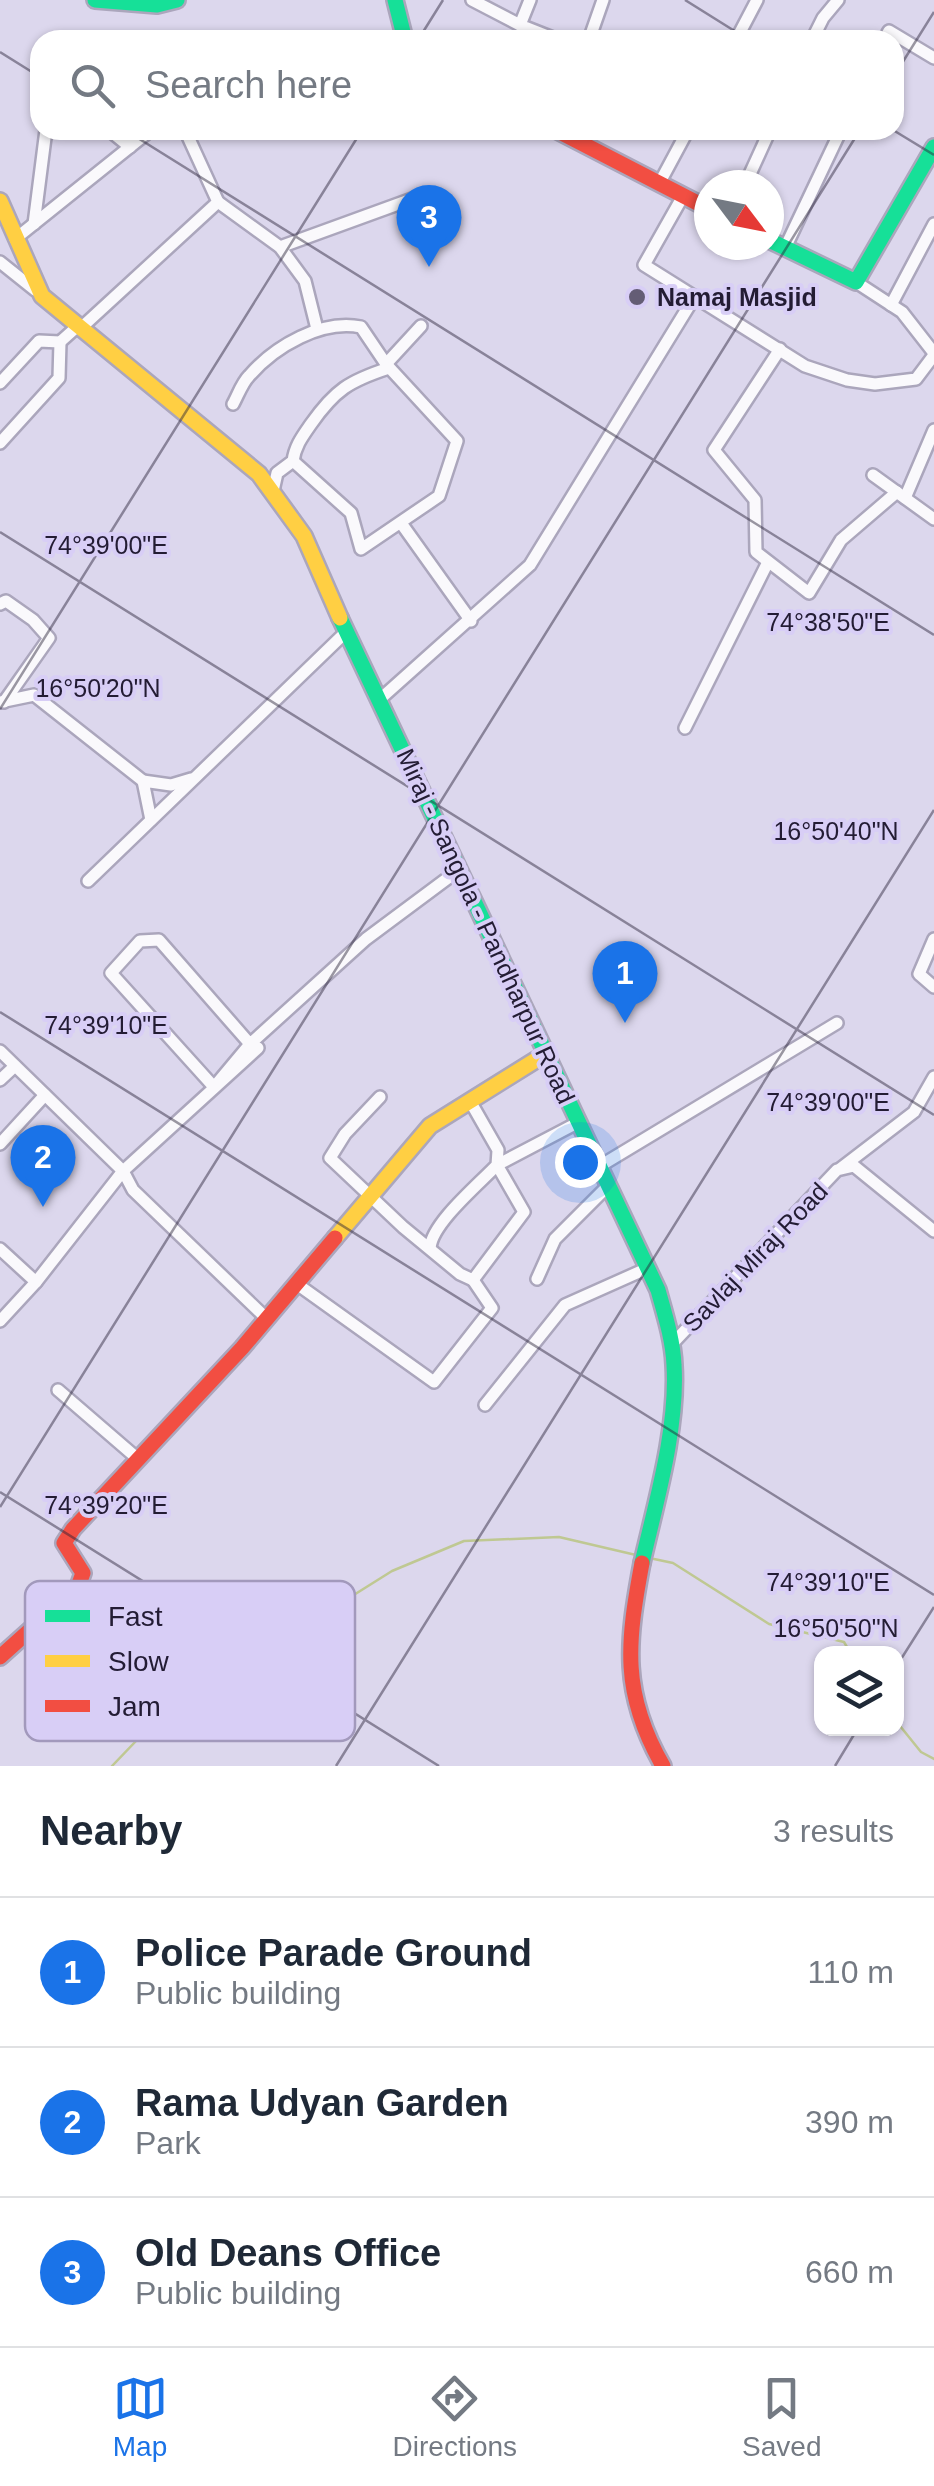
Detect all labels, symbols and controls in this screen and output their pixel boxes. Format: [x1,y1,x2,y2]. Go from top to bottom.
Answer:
search box [30,30,904,140]
icon: search [65,58,120,113]
text: Search here [145,64,352,106]
north arrow [694,170,784,260]
pin: 3 [396,184,462,267]
place label: Namaj Masjid [657,283,817,311]
marker: Namaj Masjid [626,286,648,308]
text: 74°39'00"E [44,531,168,559]
text: 74°38'50"E [766,608,890,636]
text: 16°50'20"N [35,674,161,702]
street label: Miraj - Sangola - Pandharpur Road [391,744,581,1108]
text: 16°50'40"N [773,817,899,845]
pin: 1 [592,940,658,1023]
text: 74°39'10"E [44,1011,168,1039]
text: 74°39'00"E [766,1088,890,1116]
pin: 2 [10,1124,76,1207]
your location [555,1137,606,1188]
street label: Savlaj Miraj Road [677,1177,833,1337]
text: 74°39'20"E [44,1491,168,1519]
text: 74°39'10"E [766,1568,890,1596]
legend [25,1581,355,1741]
text: Fast [108,1601,163,1632]
text: 16°50'50"N [773,1614,899,1642]
text: Slow [108,1646,169,1677]
map controls [814,1646,904,1736]
button: layers [814,1646,904,1736]
text: Jam [108,1691,161,1722]
text: Nearby [40,1807,182,1854]
text: 3 results [773,1813,894,1849]
text: Police Parade Ground [135,1932,532,1974]
text: 1 [64,1954,81,1990]
text: 110 m [807,1954,894,1990]
text: Public building [135,1975,341,2011]
text: Rama Udyan Garden [135,2082,509,2124]
text: 2 [64,2104,81,2140]
text: 390 m [805,2104,894,2140]
text: Park [135,2125,201,2161]
text: Old Deans Office [135,2232,441,2274]
text: 3 [64,2254,81,2290]
text: 660 m [805,2254,894,2290]
text: Public building [135,2275,341,2311]
tab: Map [113,2371,168,2463]
tab: Directions [393,2371,517,2463]
tab: Saved [742,2371,821,2463]

